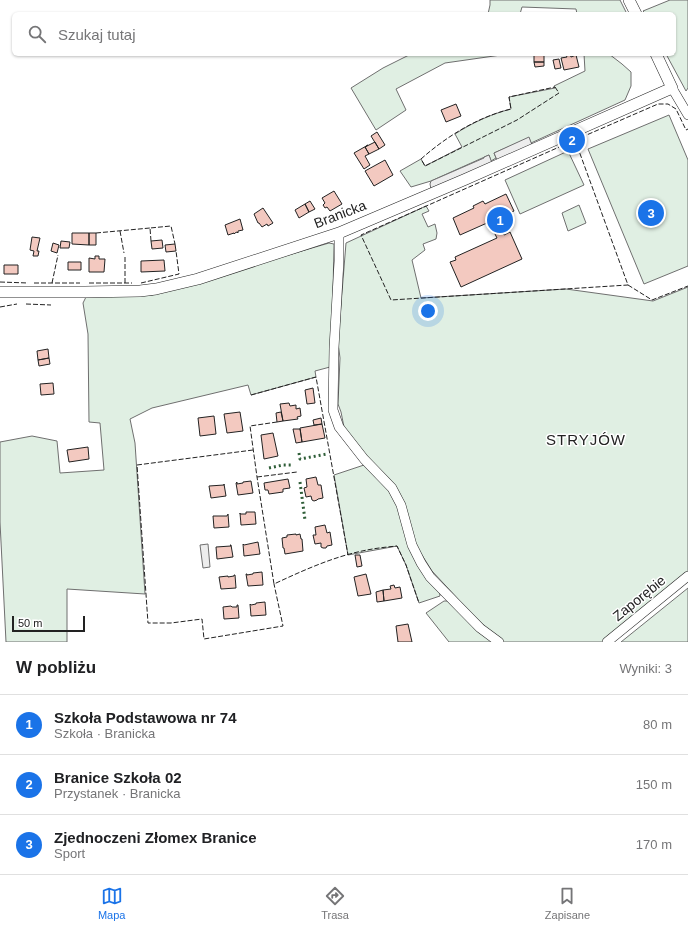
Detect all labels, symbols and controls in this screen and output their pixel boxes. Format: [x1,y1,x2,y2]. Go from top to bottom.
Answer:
search box [12,12,676,56]
icon: search [26,23,48,45]
text: Szukaj tutaj [58,26,136,43]
pin: 2 [559,125,585,155]
street label: Branicka [312,197,368,231]
pin: 3 [638,198,664,228]
pin: 1 [487,205,513,235]
your location [418,301,438,321]
district label: STRYJÓW [546,431,626,448]
street label: Zaporębie [609,572,669,624]
scale bar [12,614,85,633]
text: 50 m [18,617,42,629]
text: W pobliżu [16,658,96,677]
text: Wyniki: 3 [619,661,672,676]
text: Szkoła Podstawowa nr 74 [54,709,237,726]
text: 1 [25,717,33,732]
text: 80 m [643,717,672,732]
text: Szkoła · Branicka [54,726,155,741]
text: Branice Szkoła 02 [54,769,182,786]
text: 2 [25,777,33,792]
text: 150 m [636,777,672,792]
text: Przystanek · Branicka [54,786,180,801]
text: Zjednoczeni Złomex Branice [54,829,257,846]
text: 3 [25,837,33,852]
text: 170 m [636,837,672,852]
text: Sport [54,846,85,861]
tab: Mapa [98,885,125,921]
tab: Trasa [321,885,349,921]
tab: Zapisane [545,885,590,921]

